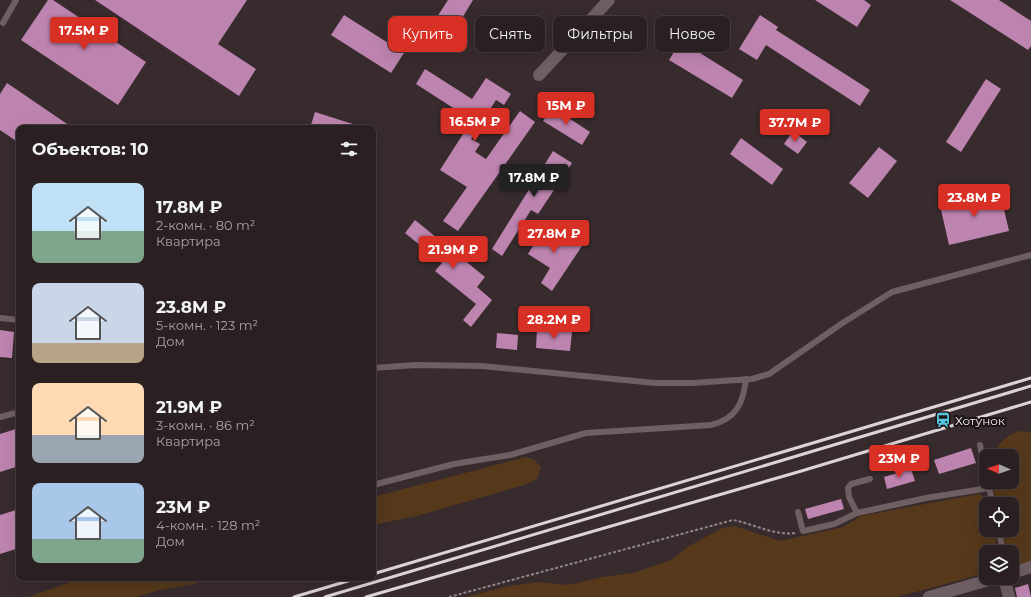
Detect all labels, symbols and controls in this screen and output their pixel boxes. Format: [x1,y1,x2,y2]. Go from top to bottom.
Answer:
chip: Купить [388,16,467,52]
chip: Снять [475,16,545,52]
chip: Фильтры [553,16,647,52]
chip: Новое [655,16,730,52]
pin: 17.5M ₽ [47,17,121,51]
text: 17.5M ₽ [59,22,109,38]
pin: 15M ₽ [538,92,594,126]
text: 15M ₽ [546,97,586,113]
pin: 16.5M ₽ [438,108,512,142]
pin: 37.7M ₽ [758,109,832,143]
text: 16.5M ₽ [450,113,500,129]
text: 37.7M ₽ [769,114,821,130]
icon: filters [338,138,360,160]
text: Объектов: 10 [32,139,149,159]
pin: 17.8M ₽ [497,164,571,198]
text: 17.8M ₽ [509,169,559,185]
pin: 23.8M ₽ [937,184,1011,218]
text: 23.8M ₽ [947,189,1001,205]
text: 17.8M ₽ [156,197,222,217]
icon: home [64,199,112,247]
text: 2-комн. · 80 m² [156,217,255,233]
pin: 27.8M ₽ [517,220,591,254]
text: 27.8M ₽ [527,225,581,241]
text: Квартира [156,233,221,249]
pin: 21.9M ₽ [416,236,490,270]
text: 21.9M ₽ [428,241,478,257]
text: 23.8M ₽ [156,297,226,317]
icon: home [64,299,112,347]
pin: 28.2M ₽ [517,306,591,340]
text: 28.2M ₽ [527,311,581,327]
text: 5-комн. · 123 m² [156,317,258,333]
text: Дом [156,333,185,349]
text: 21.9M ₽ [156,397,222,417]
icon: home [64,399,112,447]
station icon: Хотунок [934,411,952,429]
place label: Хотунок [955,413,1005,428]
text: 3-комн. · 86 m² [156,417,255,433]
text: Квартира [156,433,221,449]
pin: 23M ₽ [871,445,927,479]
north arrow [979,449,1019,489]
map controls [979,449,1019,585]
text: 23M ₽ [878,450,920,466]
text: 23M ₽ [156,497,210,517]
button: locate [979,497,1019,537]
icon: home [64,499,112,547]
text: 4-комн. · 128 m² [156,517,260,533]
text: Дом [156,533,185,549]
button: layers [979,545,1019,585]

